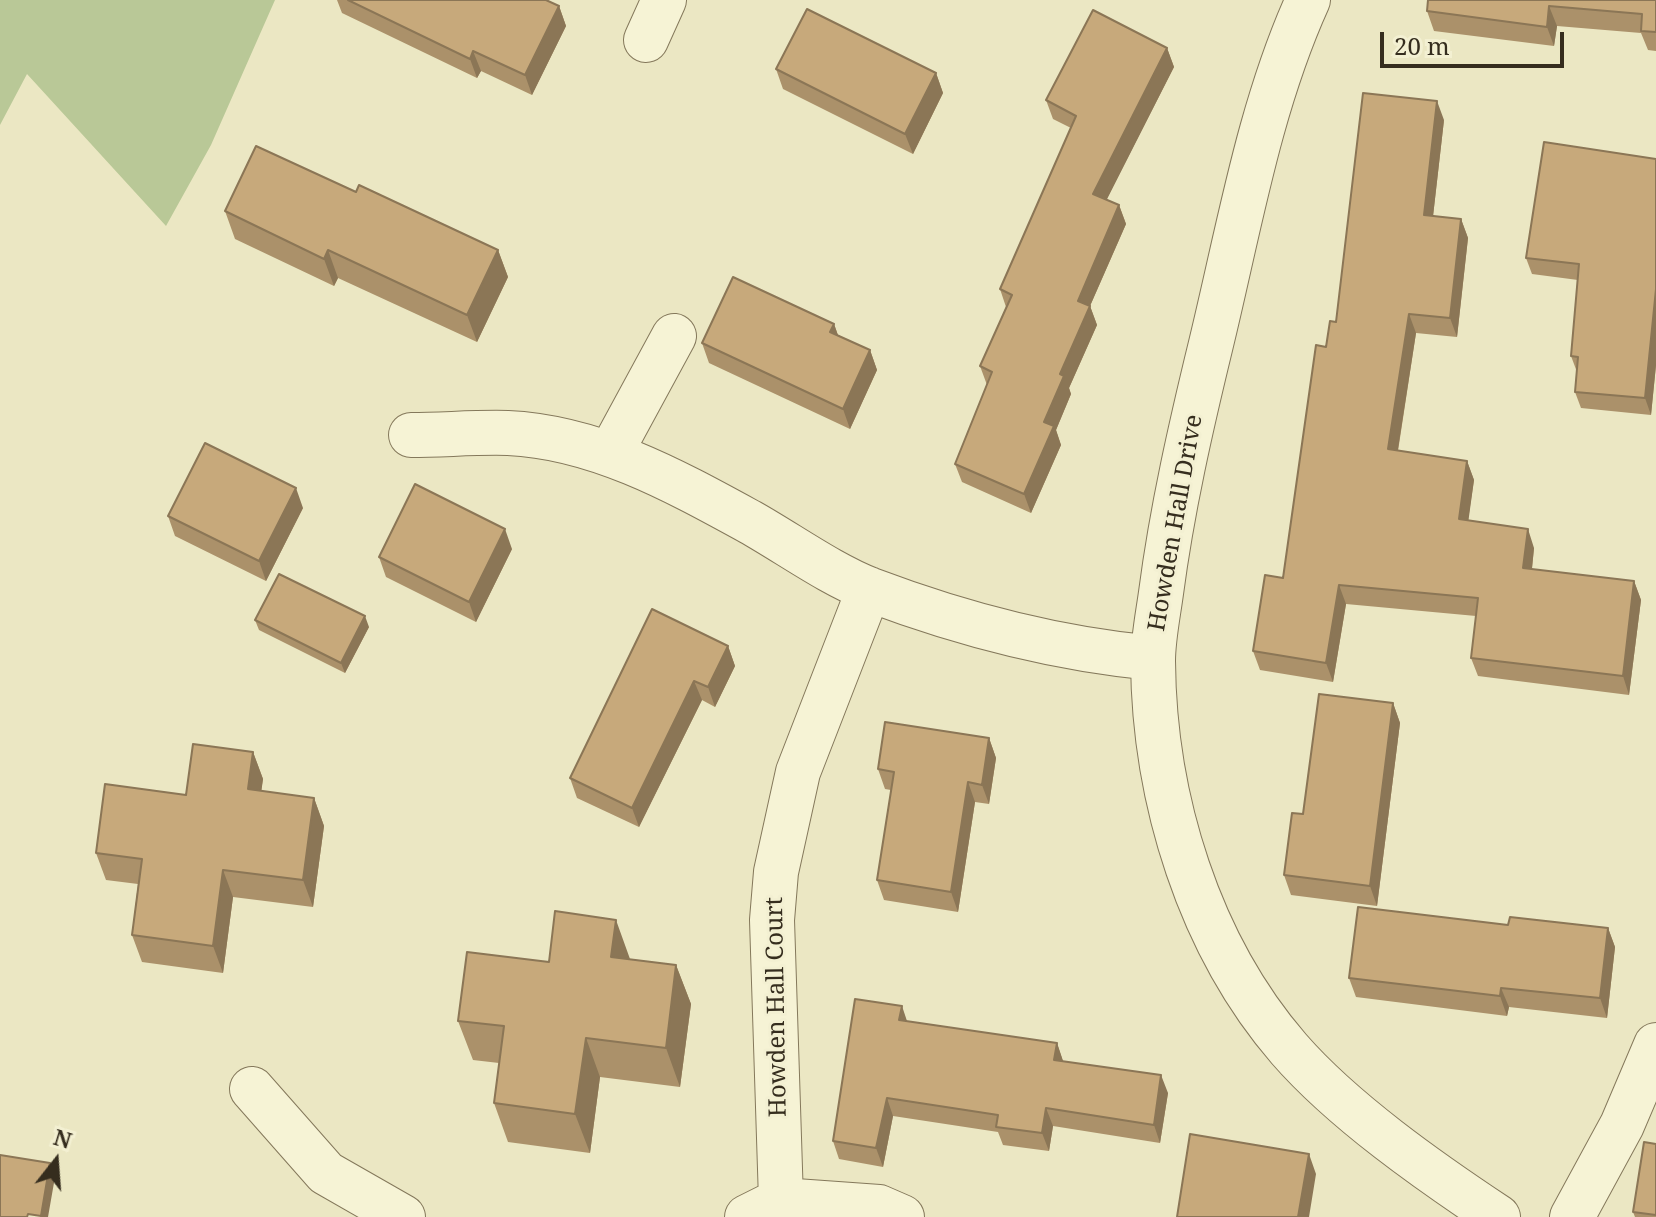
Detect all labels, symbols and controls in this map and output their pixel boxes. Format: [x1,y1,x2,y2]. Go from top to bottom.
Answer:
scale bar [1384,16,1568,66]
text: 20 m [1394,29,1450,62]
street label: Howden Hall Drive [1143,412,1209,634]
street label: Howden Hall Court [761,897,793,1117]
north arrow [16,1121,96,1201]
text: N [50,1121,76,1155]

